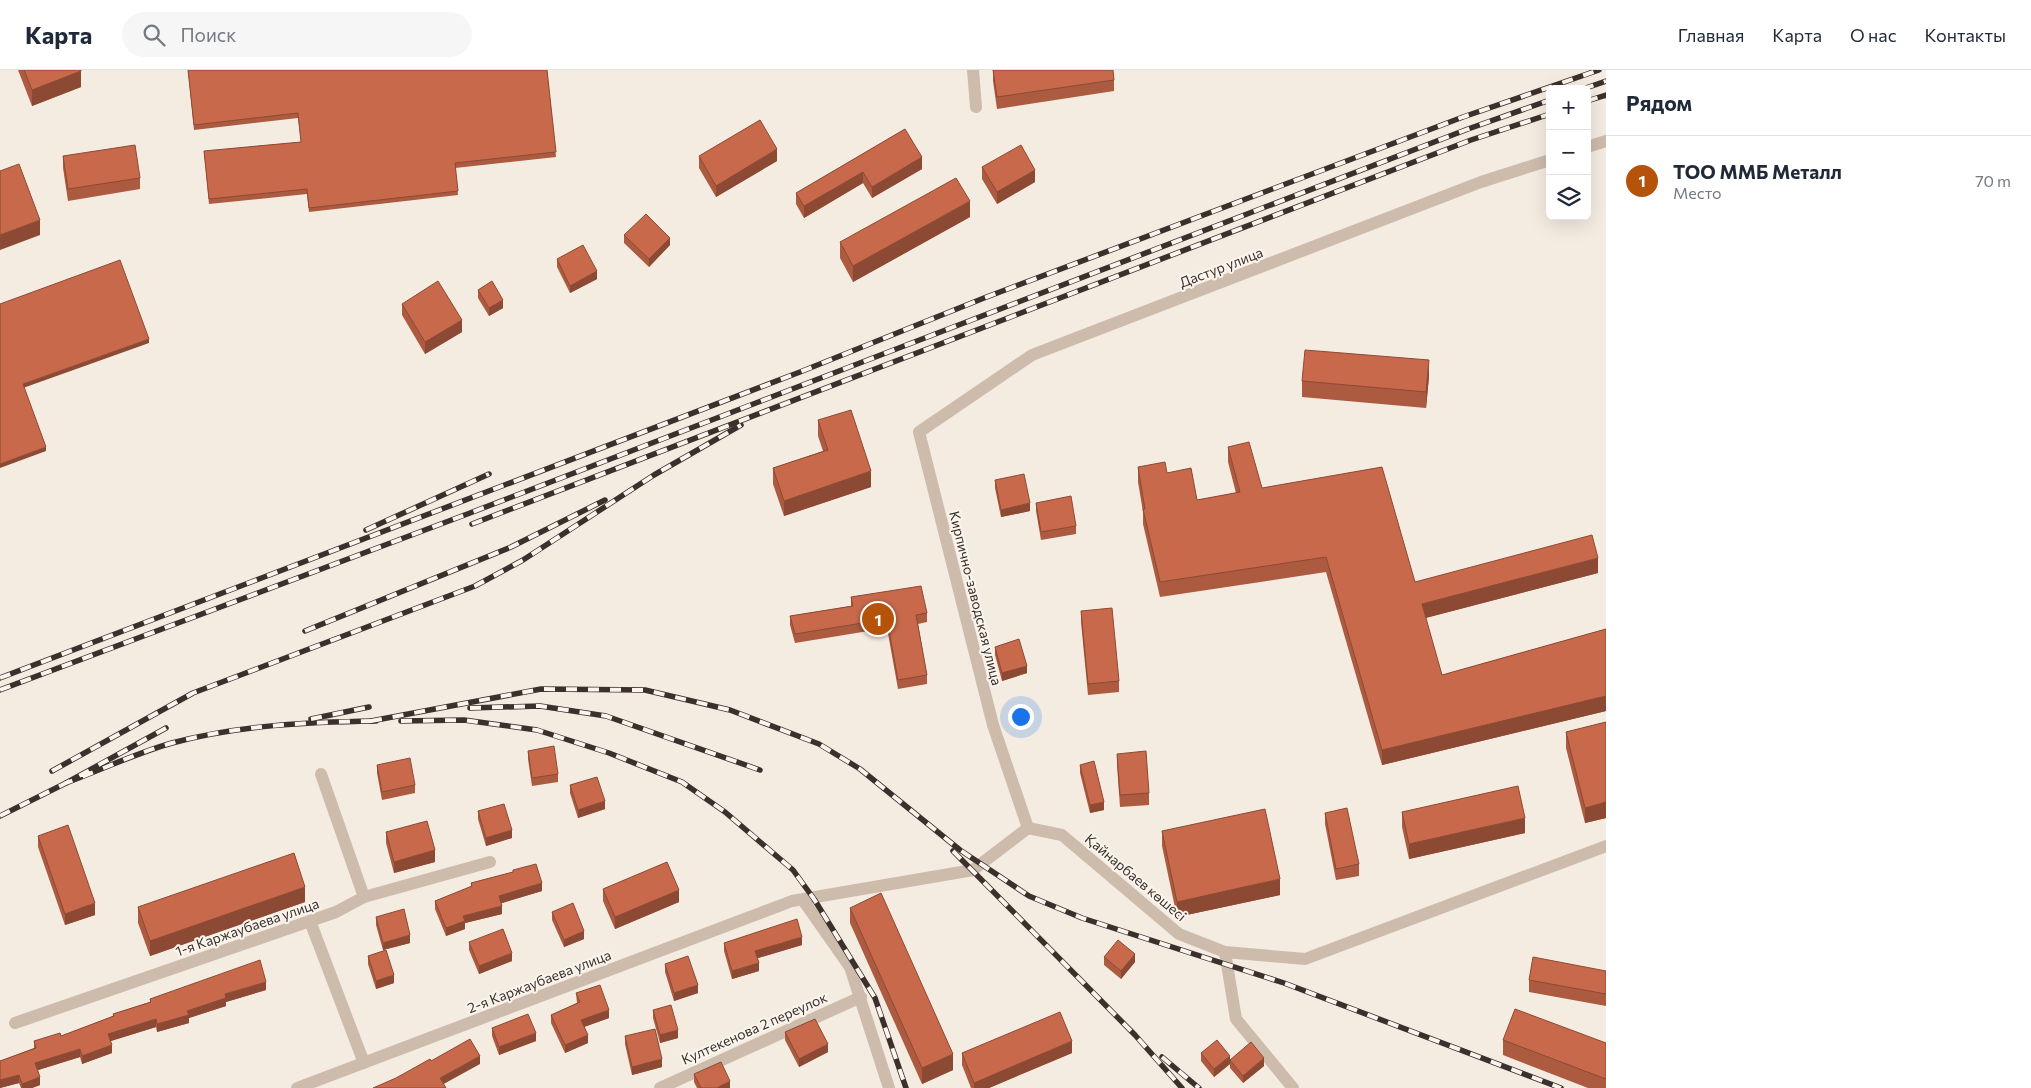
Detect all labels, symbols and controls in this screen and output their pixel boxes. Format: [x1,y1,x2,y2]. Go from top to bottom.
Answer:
search box [122,12,472,57]
text: Карта [25,20,92,49]
icon: search [140,21,168,49]
text: Поиск [180,23,236,46]
text: Главная [1678,24,1744,46]
text: Карта [1772,24,1822,46]
text: О нас [1850,24,1897,46]
text: Контакты [1925,24,2006,46]
map controls [1546,85,1591,220]
button: + [1546,85,1591,130]
text: Рядом [1626,90,1692,115]
button: − [1546,130,1591,175]
text: ТОО ММБ Металл [1673,160,1842,183]
text: 1 [1638,171,1646,190]
text: 70 m [1975,171,2011,190]
button: layers [1546,175,1591,220]
text: Место [1673,183,1722,202]
street label: Дастур улица [1177,243,1265,291]
street label: Кирпично-заводская улица [946,509,1006,687]
pin: 1 [862,600,894,638]
your location [1008,704,1034,730]
street label: Қайнарбаев көшесі [1082,830,1190,924]
street label: 1-я Каржаубаева улица [173,894,321,960]
street label: 2-я Каржаубаева улица [465,946,613,1016]
street label: Култекенова 2 переулок [678,988,830,1068]

